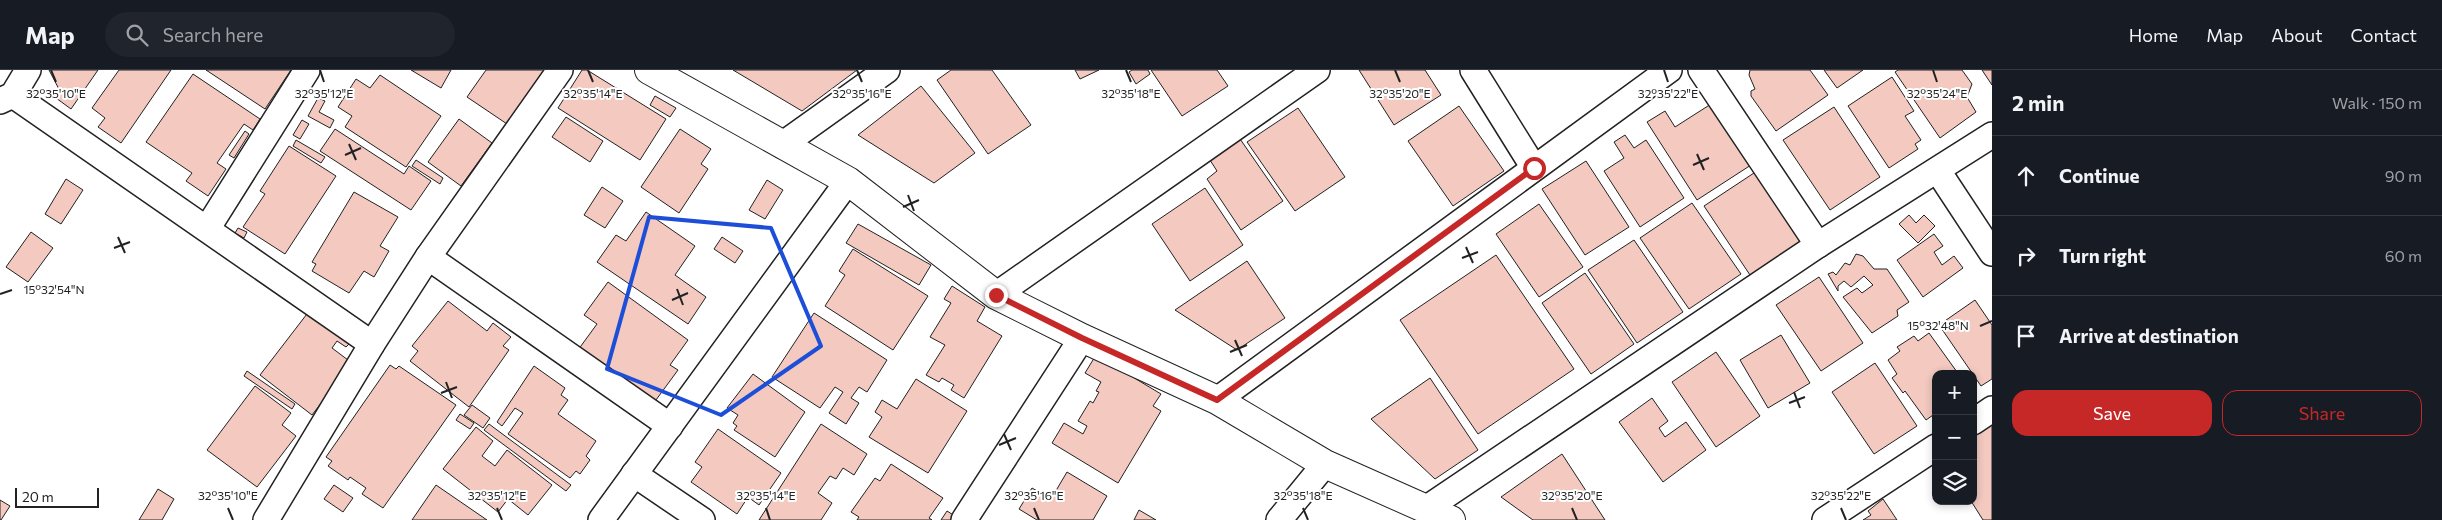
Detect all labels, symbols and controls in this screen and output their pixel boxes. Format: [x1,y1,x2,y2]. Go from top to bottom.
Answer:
search box [105,12,455,57]
text: Map [25,20,75,49]
icon: search [123,21,151,49]
text: Search here [163,23,263,46]
text: Home [2129,24,2178,46]
text: Map [2206,24,2243,46]
text: About [2271,24,2323,46]
text: Contact [2351,24,2417,46]
text: 32°35'10"E [26,86,86,100]
text: 32°35'12"E [295,86,353,100]
text: 32°35'14"E [563,86,623,100]
text: 32°35'16"E [832,86,892,100]
text: 32°35'18"E [1101,86,1161,100]
text: 32°35'20"E [1369,86,1431,100]
text: 32°35'22"E [1638,86,1698,100]
text: 32°35'24"E [1907,86,1967,100]
text: 2 min [2012,90,2064,115]
text: Walk · 150 m [2332,93,2422,112]
route start [1523,157,1546,180]
icon: ahead [2012,162,2040,190]
text: Continue [2059,164,2139,187]
text: 90 m [2385,166,2422,185]
icon: right [2012,242,2040,270]
text: Turn right [2059,244,2146,267]
text: 60 m [2385,246,2422,265]
text: 15°32'54"N [23,282,85,296]
route end [985,284,1008,307]
text: 15°32'48"N [1907,318,1969,332]
icon: arrive [2012,322,2040,350]
text: Arrive at destination [2059,324,2239,347]
map controls [1932,370,1977,505]
button: + [1932,370,1977,415]
button: Save [2012,390,2212,436]
button: Share [2222,390,2422,436]
button: − [1932,415,1977,460]
button: layers [1932,460,1977,505]
scale bar [15,485,99,508]
text: 20 m [22,488,54,505]
text: 32°35'10"E [198,488,258,502]
text: 32°35'12"E [468,488,526,502]
text: 32°35'14"E [736,488,796,502]
text: 32°35'16"E [1004,488,1064,502]
text: 32°35'18"E [1273,488,1333,502]
text: 32°35'20"E [1541,488,1603,502]
text: 32°35'22"E [1811,488,1871,502]

